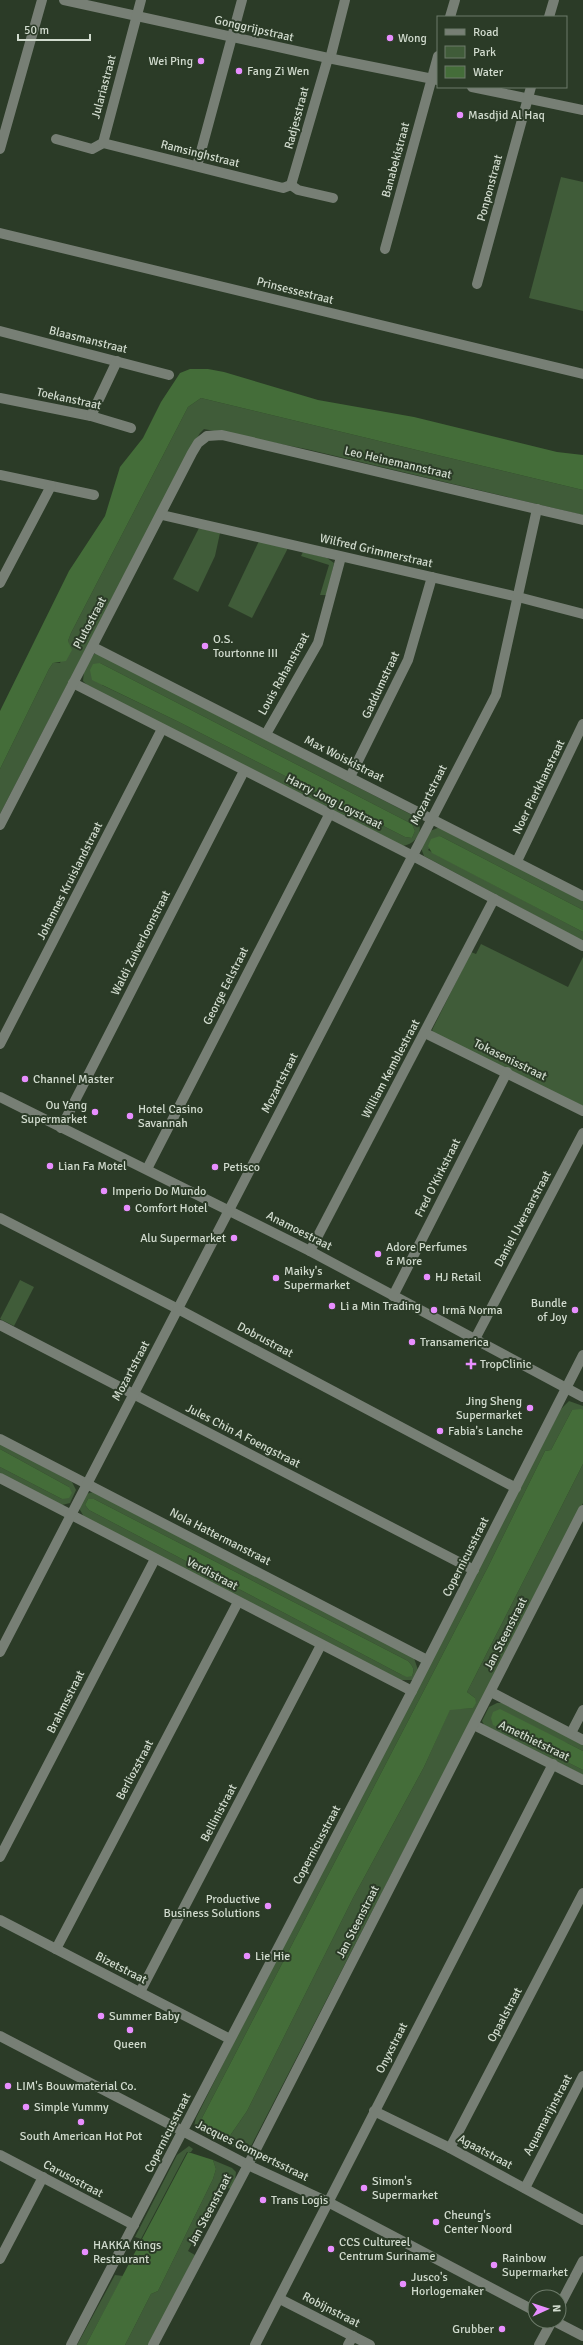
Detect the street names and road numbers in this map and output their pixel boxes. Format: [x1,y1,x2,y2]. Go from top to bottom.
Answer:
street label: Gonggrijpstraat [213,13,295,45]
street label: Julariastraat [88,53,120,121]
street label: Radjesstraat [281,85,313,151]
street label: Banabekistraat [379,121,413,199]
street label: Ramsinghstraat [159,137,241,171]
street label: Ponponstraat [474,153,506,223]
street label: Prinsessestraat [255,274,335,308]
street label: Blaasmanstraat [47,323,129,357]
street label: Toekanstraat [35,385,103,413]
street label: Leo Heinemannstraat [343,443,453,483]
street label: Wilfred Grimmerstraat [318,531,434,571]
street label: Plutostraat [70,594,110,652]
street label: Louis Rahanstraat [255,630,313,718]
street label: Gaddumstraat [359,649,403,721]
street label: Max Woiskistraat [302,732,386,786]
street label: Noer Pierkhanstraat [510,737,568,837]
street label: Mozartstraat [407,762,451,828]
street label: Harry Jong Loystraat [283,771,385,833]
street label: Johannes Kruislandstraat [34,820,106,942]
street label: Waldi Zuiverloonstraat [108,888,174,998]
street label: George Eelstraat [200,945,252,1027]
street label: William Kemblestraat [359,1017,423,1121]
street label: Tokasenisstraat [471,1036,549,1084]
street label: Mozartstraat [258,1050,302,1116]
street label: Fred O'Kirkstraat [412,1136,464,1220]
street label: Daniel IJveraarstraat [491,1168,555,1270]
street label: Anamoestraat [264,1208,334,1254]
street label: Dobrustraat [234,1319,296,1361]
street label: Mozartstraat [109,1338,153,1404]
street label: Jules Chin A Foengstraat [183,1401,303,1471]
street label: Nola Hattermanstraat [167,1505,273,1569]
street label: Copernicusstraat [439,1515,493,1599]
street label: Verdistraat [184,1554,240,1594]
street label: Jan Steenstraat [481,1595,531,1673]
street label: Brahmsstraat [44,1668,88,1736]
street label: Amethietstraat [496,1717,572,1765]
street label: Berliozstraat [113,1737,157,1803]
street label: Bellinistraat [198,1782,240,1844]
street label: Copernicusstraat [290,1803,344,1887]
street label: Jan Steenstraat [333,1883,383,1961]
street label: Bizetstraat [93,1949,149,1987]
street label: Opaalstraat [484,1985,526,2045]
street label: Onyxstraat [373,2020,411,2076]
street label: Aquamarijnstraat [520,2072,576,2158]
street label: Copernicusstraat [141,2091,195,2175]
street label: Jacques Gompertsstraat [193,2117,311,2185]
street label: Agaatstraat [455,2131,515,2173]
street label: Carusostraat [40,2157,106,2201]
street label: Jan Steenstraat [185,2171,235,2249]
street label: Robijnstraat [300,2289,362,2331]

